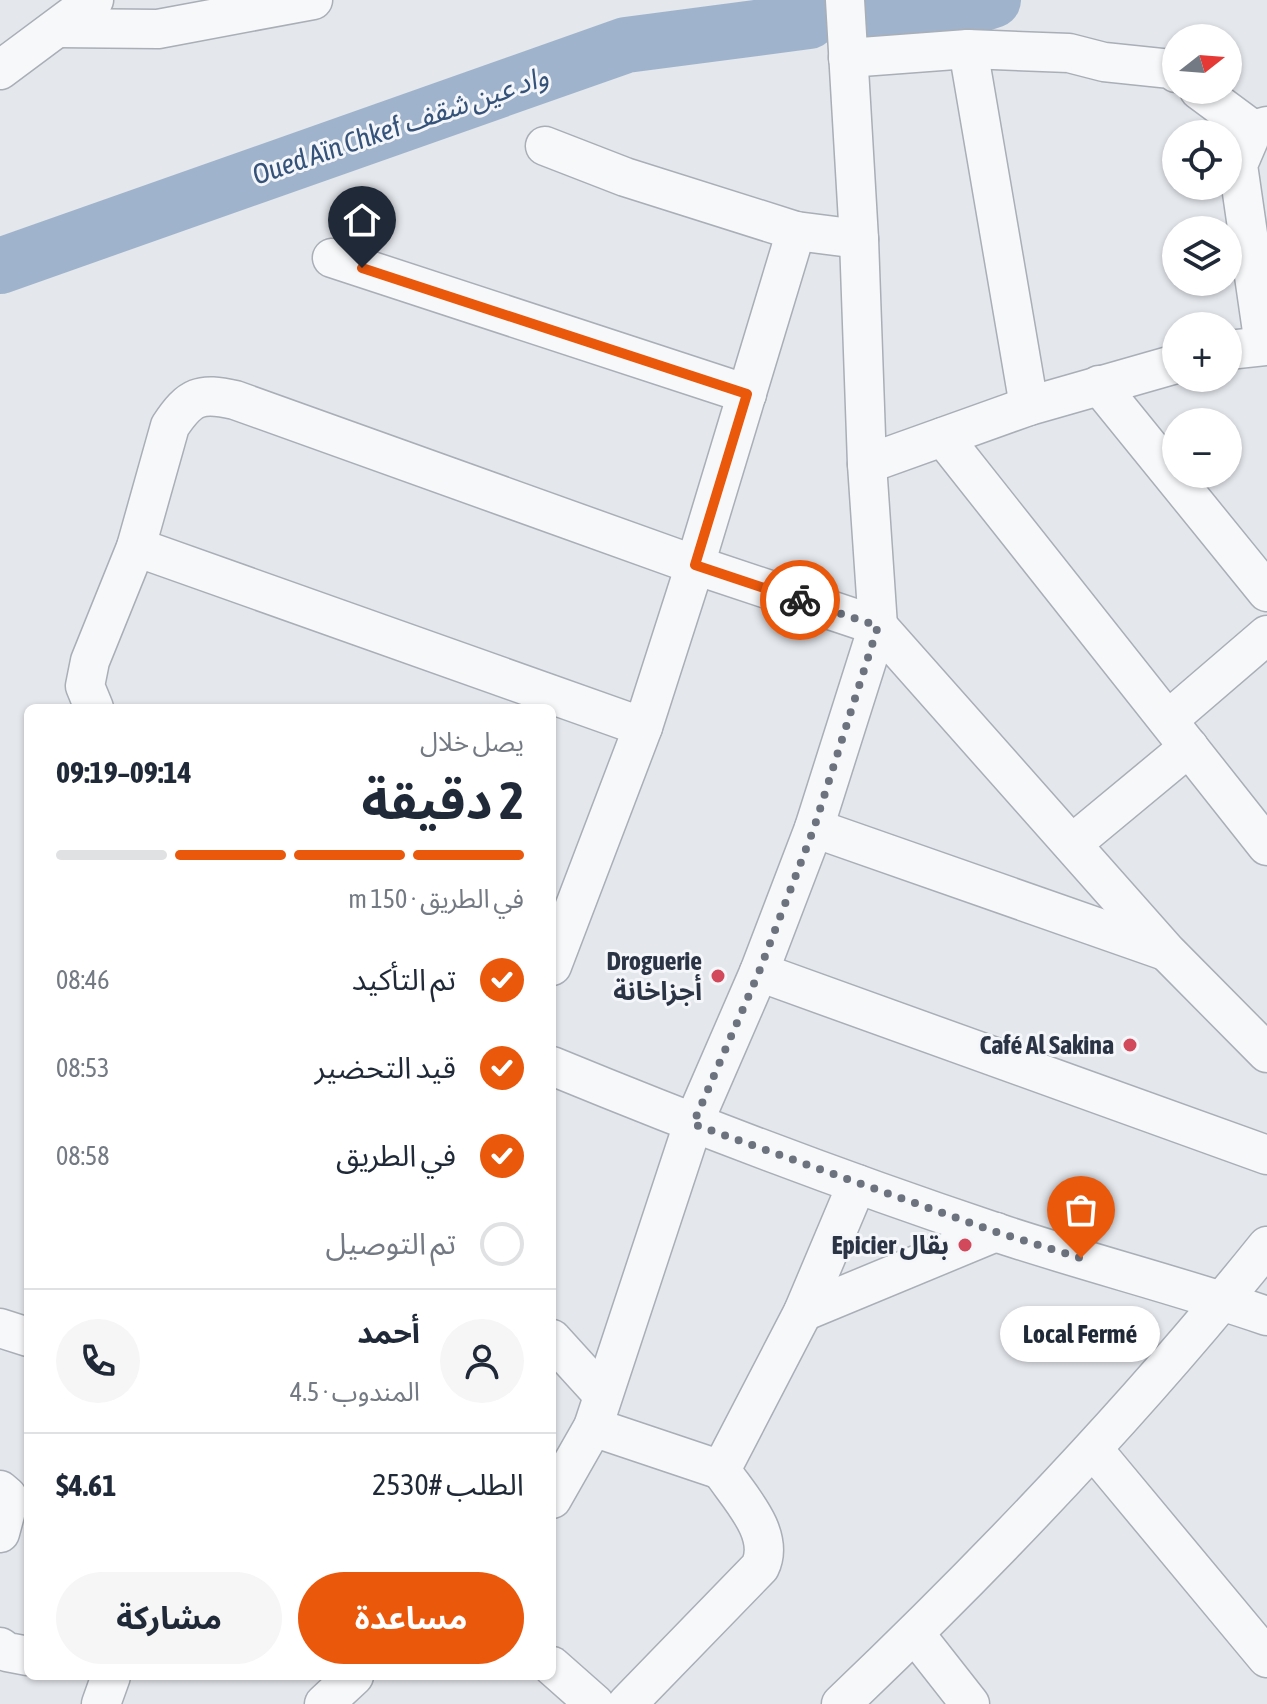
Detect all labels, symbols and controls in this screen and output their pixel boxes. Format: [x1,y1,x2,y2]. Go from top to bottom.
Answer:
north arrow [1162,24,1242,104]
map controls [1162,24,1242,488]
water label: Oued Aïn Chkef واد عين شقف [248,59,553,192]
button: locate [1162,120,1242,200]
pin [328,186,396,268]
icon: home [340,198,384,242]
button: layers [1162,216,1242,296]
button: + [1162,312,1242,392]
button: − [1162,408,1242,488]
courier [760,560,840,640]
icon: bike [778,578,822,622]
text: يصل خلال [420,727,524,757]
text: 09:14–09:19 [56,755,192,789]
text: 2 دقيقة [362,770,524,830]
text: في الطريق · 150 m [348,884,524,914]
place label: Droguerie أجزاخانة [607,946,702,1006]
icon: check [480,958,524,1002]
text: تم التأكيد [352,962,456,996]
text: 08:46 [56,965,110,995]
marker: Droguerie أجزاخانة [709,967,727,985]
place label: Café Al Sakina [979,1030,1114,1060]
marker: Café Al Sakina [1121,1036,1139,1054]
icon: check [480,1046,524,1090]
text: قيد التحضير [315,1050,456,1084]
text: 08:53 [56,1053,110,1083]
icon: check [480,1134,524,1178]
text: في الطريق [336,1138,456,1172]
text: 08:58 [56,1141,110,1171]
pin [1047,1176,1115,1258]
icon: bag [1059,1188,1103,1232]
text: تم التوصيل [326,1226,456,1260]
place label: Epicier بقال [831,1230,949,1260]
marker: Epicier بقال [956,1236,974,1254]
callout: Local Fermé [1001,1306,1161,1362]
text: أحمد [357,1315,420,1349]
button: phone [56,1319,140,1403]
button: person [440,1319,524,1403]
text: Local Fermé [1023,1319,1137,1349]
text: المندوب · 4.5 [290,1377,420,1407]
text: الطلب #2530 [372,1467,524,1501]
text: $4.61 [56,1468,116,1502]
button: مشاركة [56,1572,282,1664]
button: مساعدة [298,1572,524,1664]

